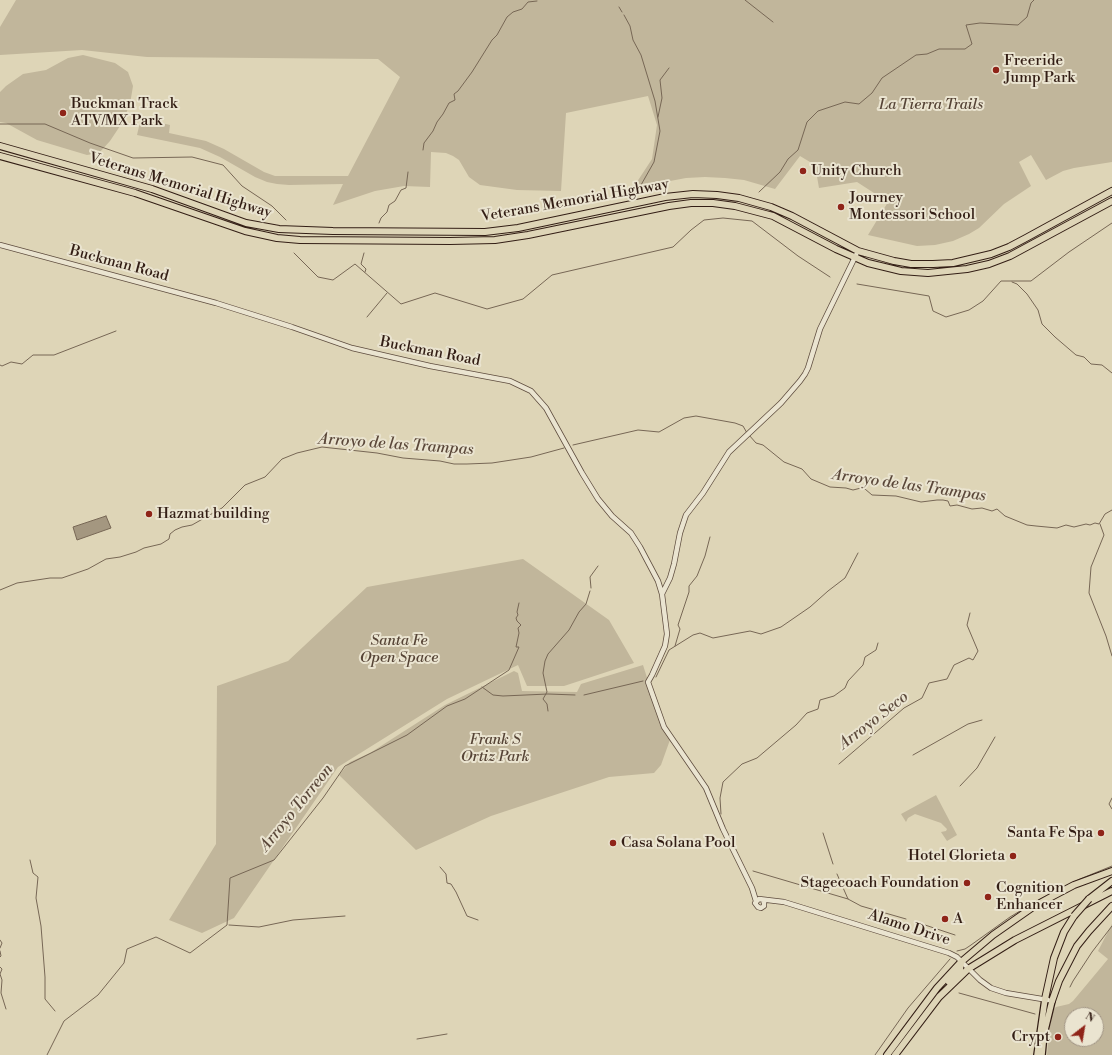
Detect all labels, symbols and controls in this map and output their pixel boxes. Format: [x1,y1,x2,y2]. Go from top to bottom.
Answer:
place label: Freeride Jump Park [1004,52,1075,87]
marker: Freeride Jump Park [991,65,1001,75]
place label: Buckman Track ATV/MX Park [71,95,178,130]
park label: La Tierra Trails [879,96,983,114]
marker: Buckman Track ATV/MX Park [58,108,68,118]
street label: Veterans Memorial Highway [86,150,274,222]
place label: Unity Church [811,162,902,180]
marker: Unity Church [798,166,808,176]
street label: Veterans Memorial Highway [480,176,670,226]
place label: Journey Montessori School [849,189,975,224]
marker: Journey Montessori School [836,202,846,212]
street label: Buckman Road [67,242,171,286]
street label: Buckman Road [378,333,482,371]
water label: Arroyo de las Trampas [318,430,474,460]
water label: Arroyo de las Trampas [831,466,987,506]
place label: Hazmat building [157,505,270,523]
marker: Hazmat building [144,509,154,519]
park label: Santa Fe Open Space [360,632,438,667]
water label: Arroyo Seco [835,688,913,754]
park label: Frank S Ortiz Park [461,731,529,766]
water label: Arroyo Torreon [256,761,338,855]
place label: Santa Fe Spa [1007,824,1093,842]
marker: Santa Fe Spa [1096,828,1106,838]
place label: Casa Solana Pool [621,834,735,852]
marker: Casa Solana Pool [608,838,618,848]
place label: Hotel Glorieta [908,847,1005,865]
marker: Hotel Glorieta [1008,851,1018,861]
place label: Stagecoach Foundation [801,874,959,892]
marker: Stagecoach Foundation [962,878,972,888]
place label: Cognition Enhancer [996,879,1064,914]
marker: Cognition Enhancer [983,892,993,902]
street label: Alamo Drive [866,906,952,950]
place label: A [953,910,963,928]
marker: A [940,914,950,924]
north arrow [1064,1007,1104,1047]
text: N [1082,1009,1097,1026]
place label: Crypt [1011,1028,1050,1046]
marker: Crypt [1053,1032,1063,1042]

